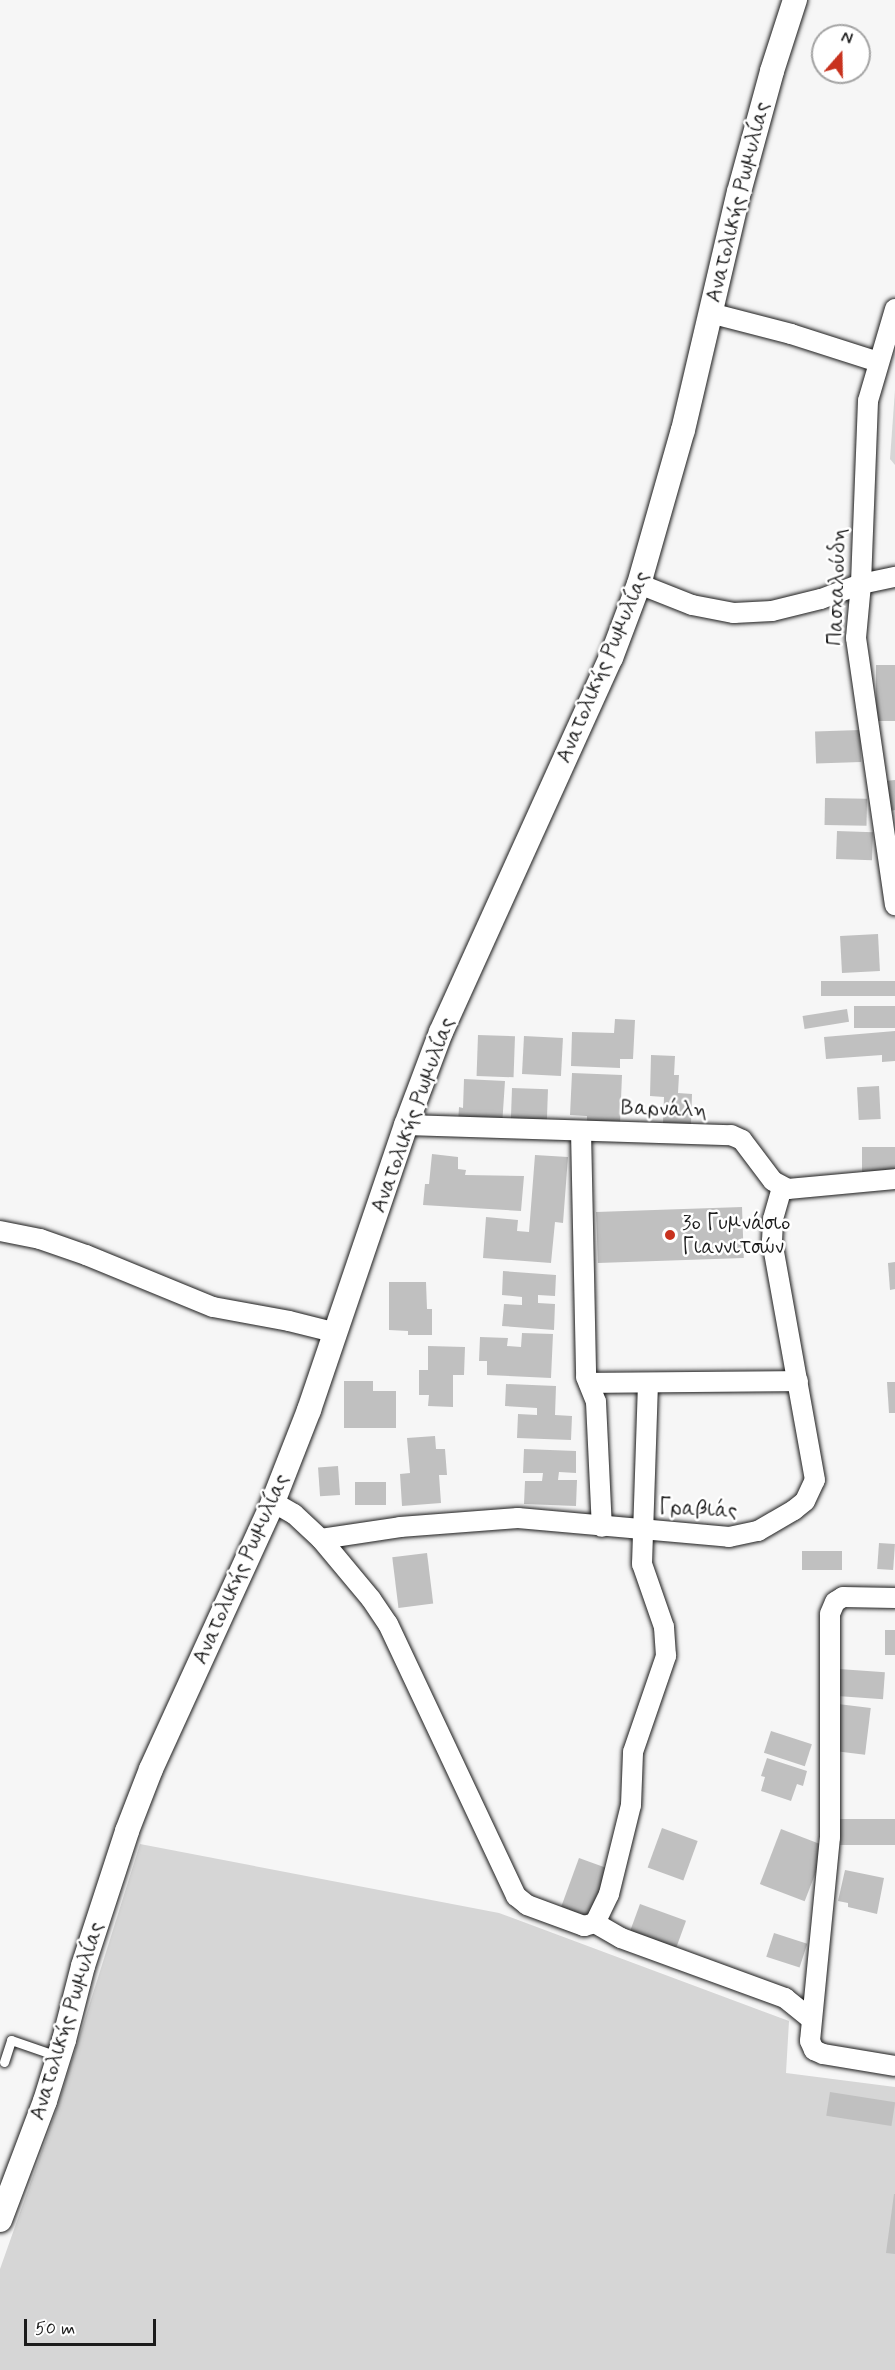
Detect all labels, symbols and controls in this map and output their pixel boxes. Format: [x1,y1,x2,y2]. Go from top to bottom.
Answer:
north arrow [811,24,871,84]
text: N [838,27,855,50]
street label: Ανατολικής Ρωμυλίας [701,99,775,305]
street label: Πασχαλούδη [822,528,852,646]
street label: Ανατολικής Ρωμυλίας [551,567,655,767]
street label: Ανατολικής Ρωμυλίας [366,1014,460,1216]
street label: Βαρνάλη [621,1095,707,1123]
place label: 3ο Γυμνάσιο Γιαννιτσών [682,1210,790,1260]
marker: 3ο Γυμνάσιο Γιαννιτσών [663,1228,677,1242]
street label: Ανατολικής Ρωμυλίας [188,1470,294,1668]
street label: Γραβιάς [658,1494,738,1524]
street label: Ανατολικής Ρωμυλίας [25,1919,109,2123]
scale bar [27,2307,159,2345]
text: 50 m [35,2317,75,2341]

